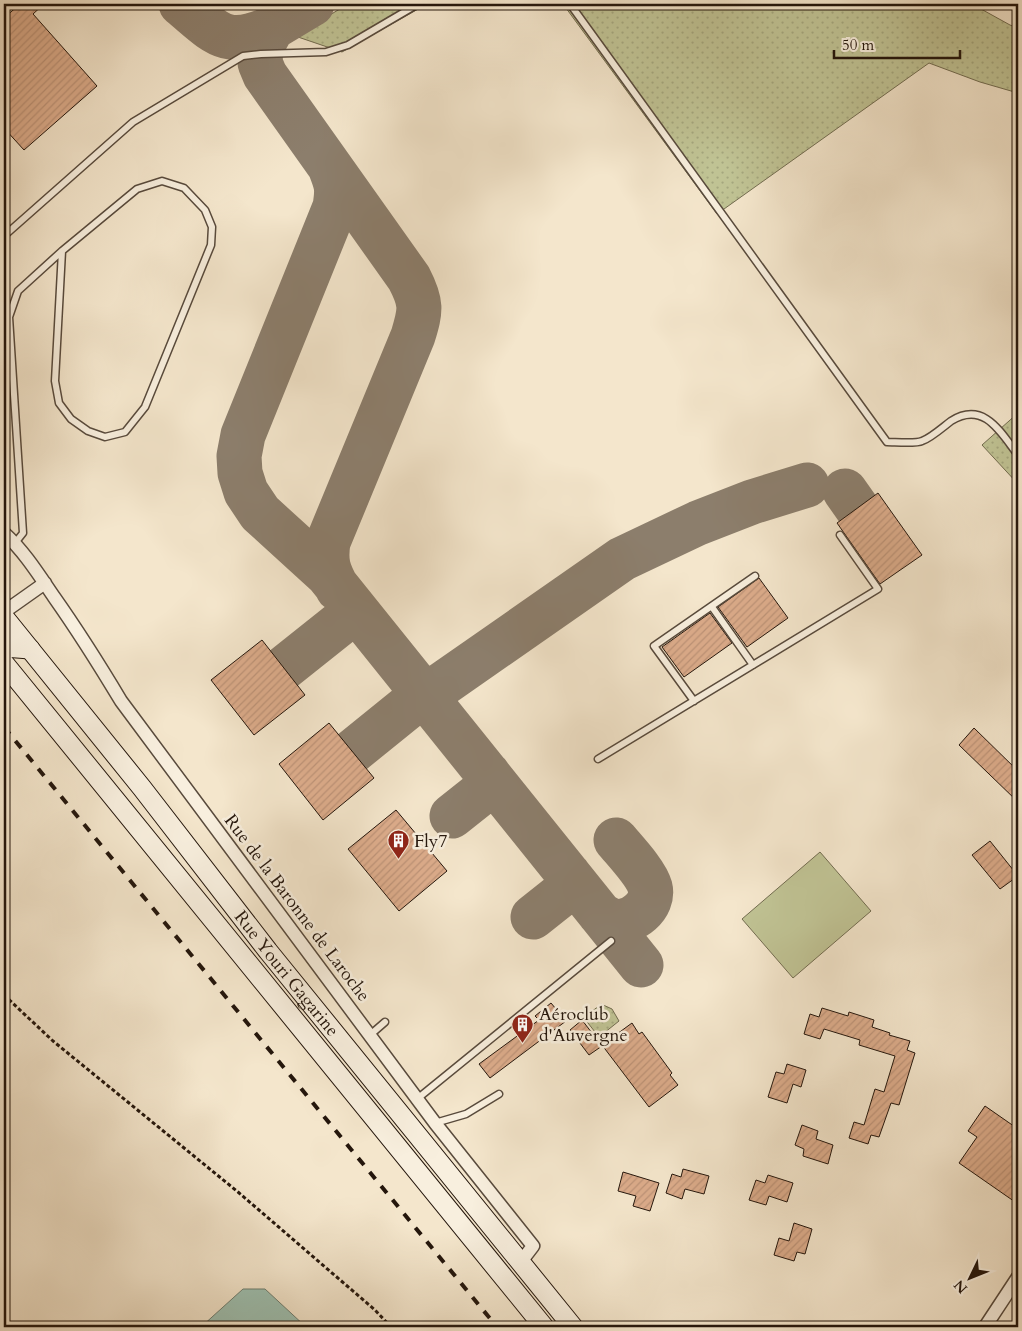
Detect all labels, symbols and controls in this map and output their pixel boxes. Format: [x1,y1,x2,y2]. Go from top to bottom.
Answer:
scale bar [834,28,961,60]
text: 50 m [842,35,874,55]
street label: Rue de la Baronne de Laroche [218,809,376,1007]
building icon: Fly7 [386,829,410,860]
place label: Fly7 [414,829,448,854]
street label: Rue Youri Gagarine [229,905,345,1042]
place label: Aéroclub d'Auvergne [539,1002,628,1048]
building icon: Aéroclub d'Auvergne [511,1012,535,1043]
north arrow [944,1254,994,1304]
text: N [950,1276,972,1297]

